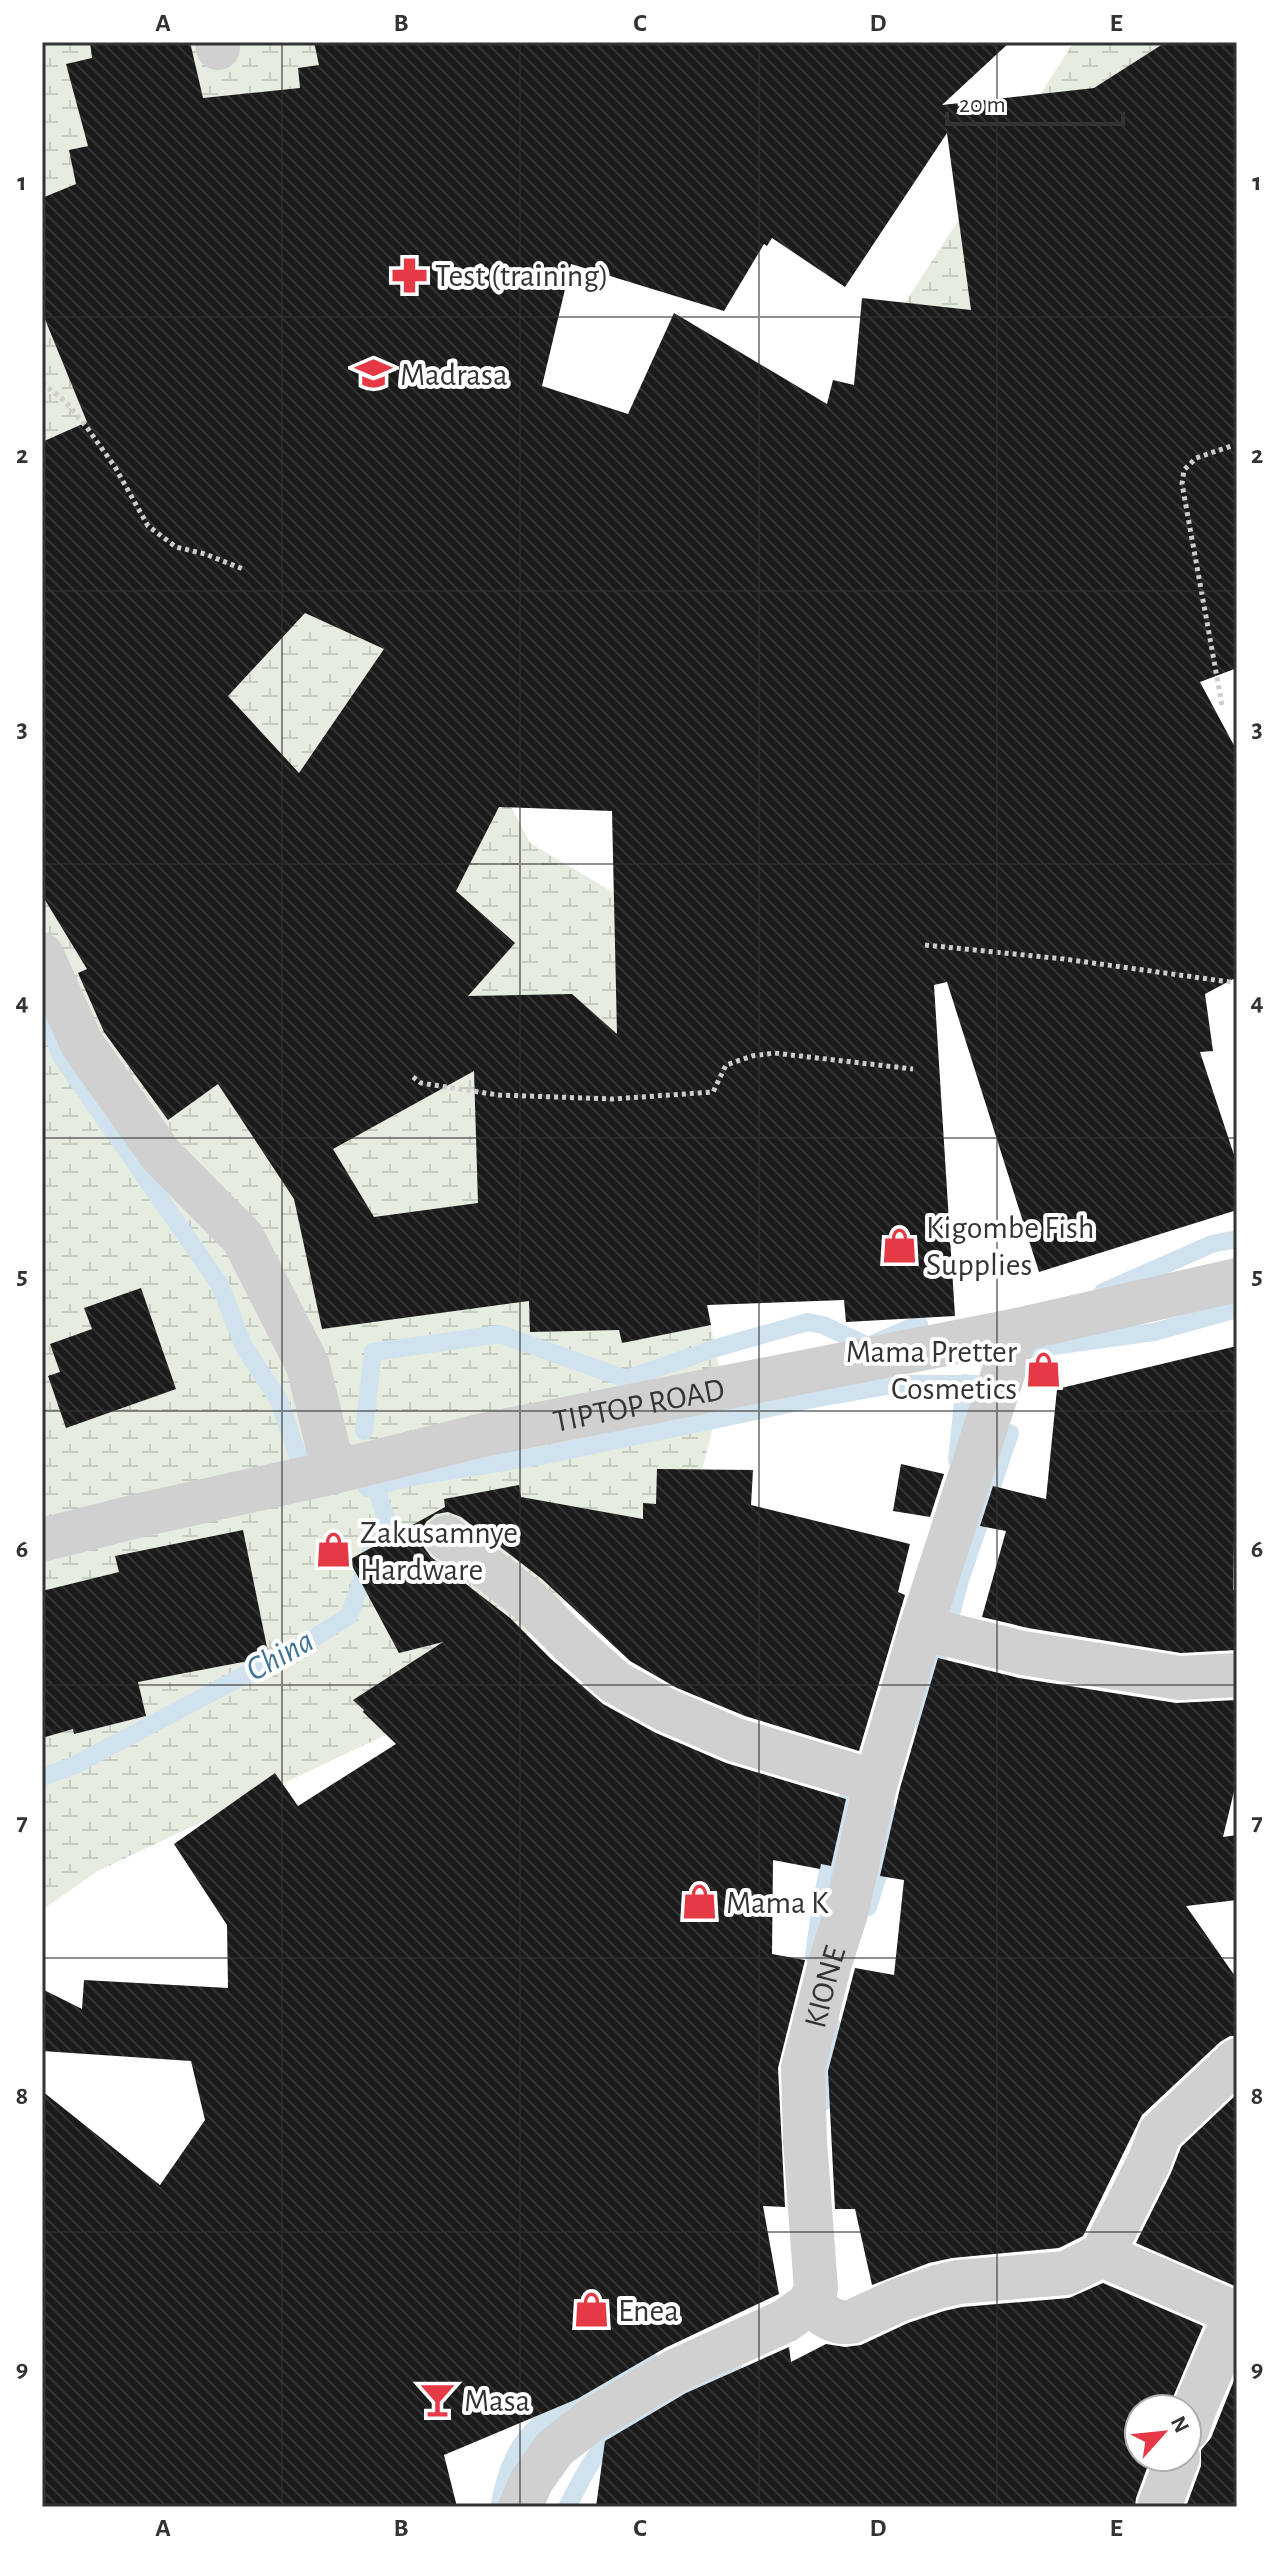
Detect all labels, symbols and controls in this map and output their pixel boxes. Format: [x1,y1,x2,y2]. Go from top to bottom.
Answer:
text: A [155,10,171,36]
text: B [393,10,409,36]
text: C [633,10,647,36]
text: D [869,10,887,36]
text: E [1109,10,1123,36]
scale bar [947,76,1123,126]
text: 20 m [959,93,1006,117]
text: 1 [17,169,27,195]
text: 1 [1252,169,1262,195]
pharmacy icon: Test (training) [390,256,428,294]
place label: Test (training) [435,260,609,292]
school or university icon: Madrasa [355,355,393,393]
place label: Madrasa [400,359,508,391]
text: 2 [16,442,28,468]
text: 2 [1251,442,1263,468]
text: 3 [16,716,28,742]
text: 3 [1251,716,1263,742]
text: 4 [15,989,29,1015]
text: 4 [1250,989,1264,1015]
place label: Kigombe Fish Supplies [926,1212,1094,1281]
shop icon: Kigombe Fish Supplies [881,1226,919,1264]
text: 5 [16,1263,28,1289]
text: 5 [1251,1263,1263,1289]
place label: Mama Pretter Cosmetics [846,1336,1018,1405]
shop icon: Mama Pretter Cosmetics [1024,1350,1062,1388]
street label: TIPTOP ROAD [550,1373,727,1438]
place label: Zakusamnye Hardware [360,1517,518,1586]
shop icon: Zakusamnye Hardware [315,1531,353,1569]
text: 6 [16,1536,28,1562]
text: 6 [1251,1536,1263,1562]
water label: China [241,1624,319,1688]
text: 7 [16,1809,28,1835]
text: 7 [1251,1809,1263,1835]
shop icon: Mama K [681,1883,719,1921]
place label: Mama K [726,1887,829,1919]
street label: KIONE [799,1942,851,2031]
text: 8 [16,2083,28,2109]
text: 8 [1251,2083,1263,2109]
shop icon: Enea [573,2291,611,2329]
place label: Enea [618,2295,679,2327]
text: 9 [16,2356,28,2382]
text: 9 [1251,2356,1263,2382]
bar icon: Masa [419,2381,457,2419]
place label: Masa [464,2385,530,2417]
north arrow [1123,2393,1203,2473]
text: N [1167,2413,1193,2436]
text: A [155,2515,171,2541]
text: B [393,2515,409,2541]
text: C [633,2515,647,2541]
text: D [869,2515,887,2541]
text: E [1109,2515,1123,2541]

